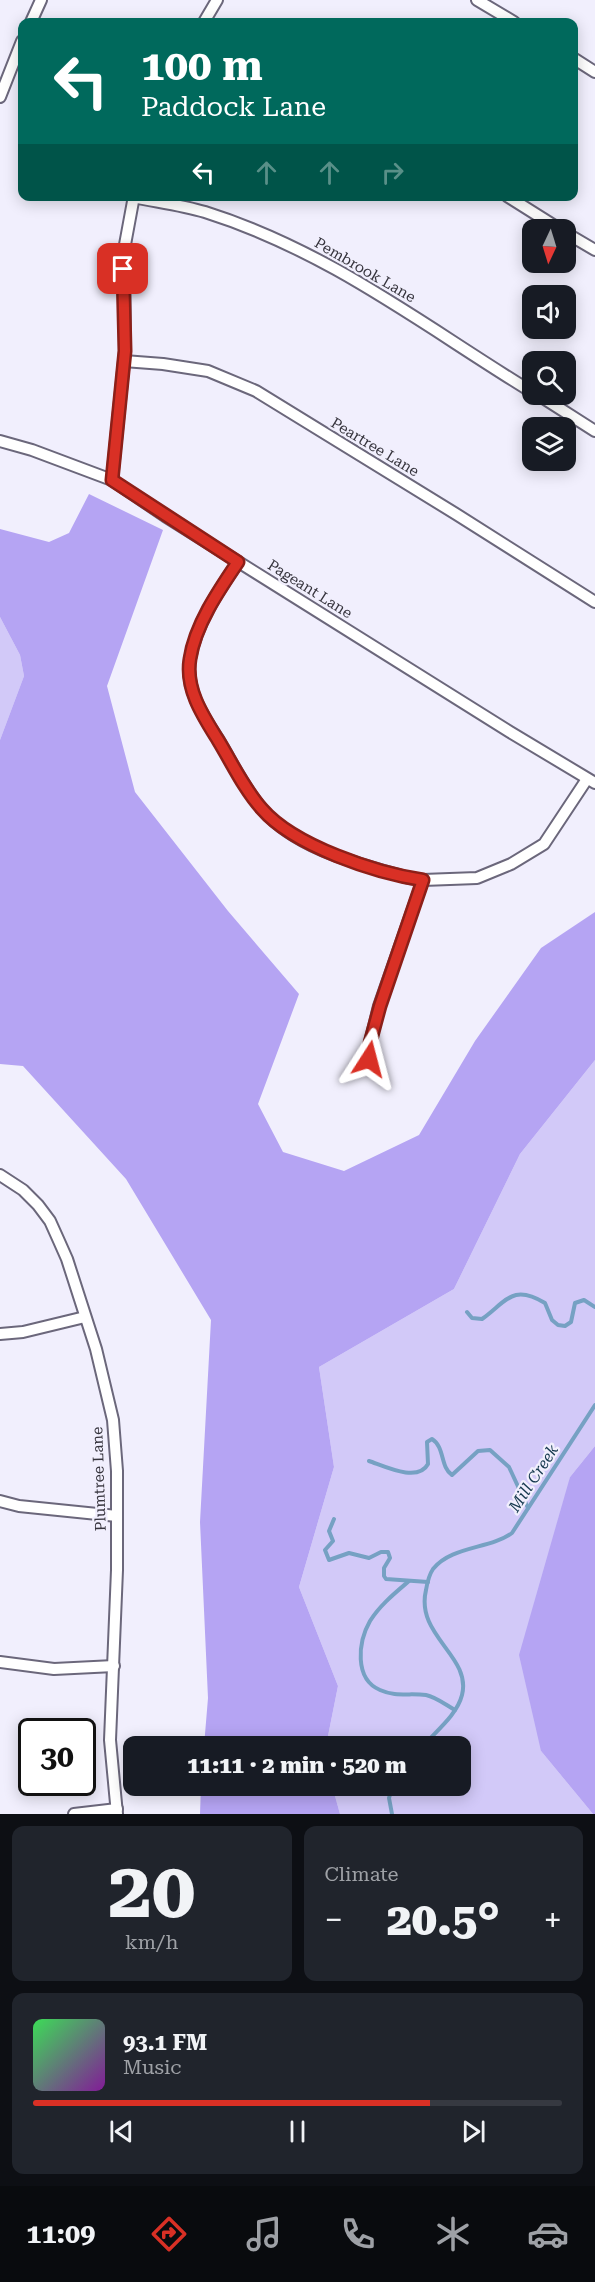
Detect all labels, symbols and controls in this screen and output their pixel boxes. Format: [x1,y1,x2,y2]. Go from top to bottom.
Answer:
text: 100 m [141,41,263,90]
icon: left [42,42,120,120]
text: Paddock Lane [141,91,326,123]
icon: left [187,156,220,189]
icon: ahead [250,156,283,189]
icon: ahead [313,156,346,189]
icon: right [376,156,409,189]
north arrow [522,219,576,273]
map controls [522,219,576,471]
street label: Pembrook Lane [311,234,419,306]
pin [97,243,148,294]
icon: arrive [106,252,139,285]
button: sound [522,285,576,339]
button: search [522,351,576,405]
street label: Peartree Lane [328,414,422,480]
button: layers [522,417,576,471]
street label: Pageant Lane [264,556,356,622]
position arrow [337,1027,401,1091]
street label: Plumtree Lane [88,1426,110,1532]
water label: Mill Creek [504,1441,562,1516]
speed limit sign: 30 [18,1718,96,1796]
text: 11:11 · 2 min · 520 m [187,1753,407,1778]
text: 20 [108,1845,195,1936]
text: Climate [325,1862,399,1886]
text: 20.5° [387,1893,500,1946]
text: − [325,1900,343,1939]
text: + [544,1900,562,1939]
text: km/h [125,1930,179,1954]
text: 93.1 FM [123,2030,207,2055]
text: Music [123,2055,182,2079]
icon: previous [105,2115,138,2148]
icon: pause [281,2115,314,2148]
icon: next [457,2115,490,2148]
icon: directions [148,2213,190,2255]
icon: music [243,2213,285,2255]
icon: phone [337,2213,379,2255]
icon: climate [432,2213,474,2255]
icon: car [527,2213,569,2255]
text: 11:09 [26,2218,95,2250]

